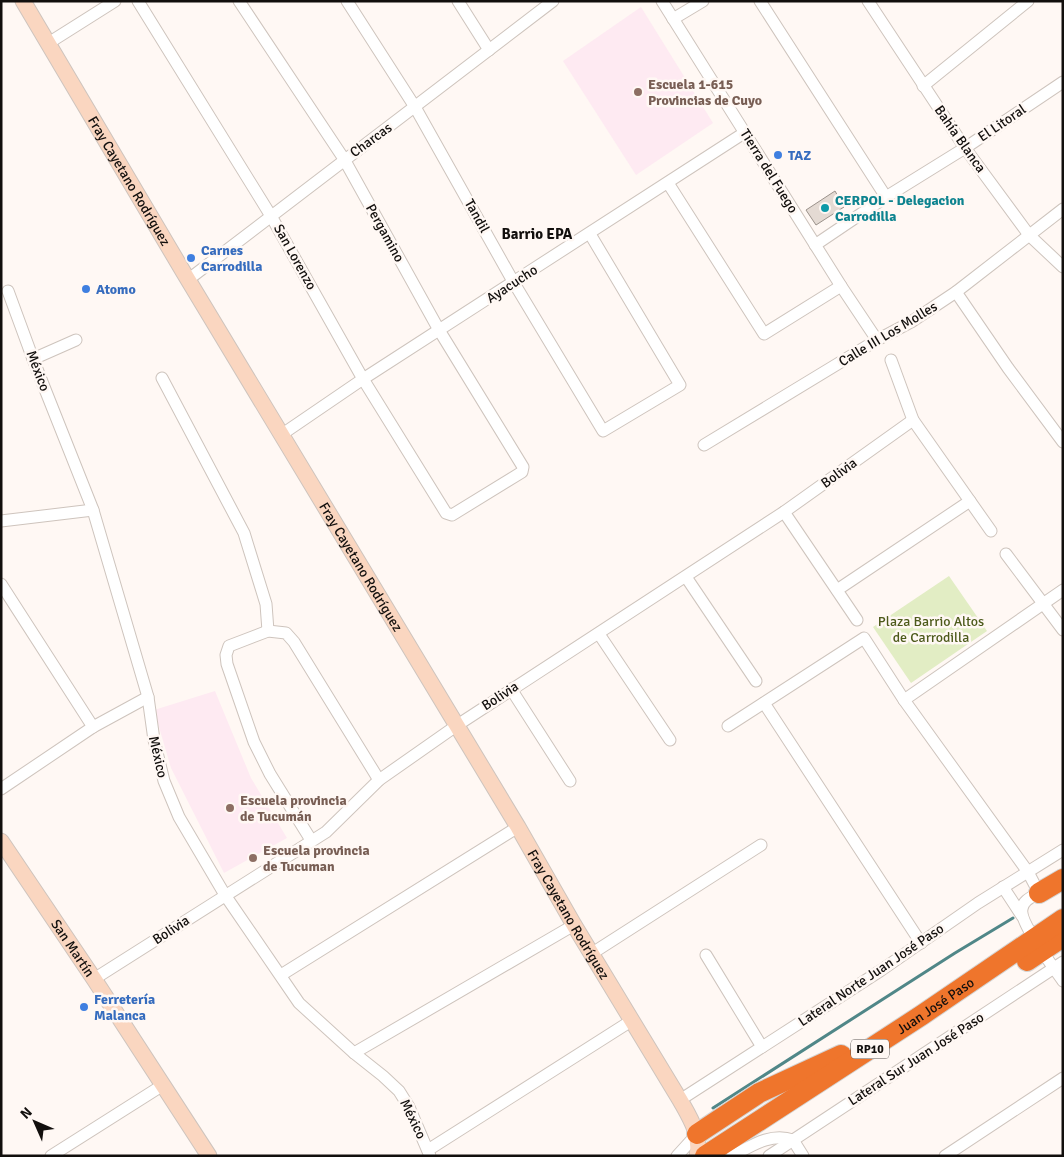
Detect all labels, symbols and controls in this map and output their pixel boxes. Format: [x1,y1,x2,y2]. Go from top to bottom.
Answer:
place label: Escuela 1-615 Provincias de Cuyo [648,76,762,109]
marker: Escuela 1-615 Provincias de Cuyo [632,86,644,98]
street label: El Litoral [975,101,1029,145]
street label: Bahía Blanca [931,102,989,176]
street label: Fray Cayetano Rodríguez [85,113,174,249]
street label: Charcas [347,119,395,161]
street label: Tierra del Fuego [736,126,802,216]
place label: TAZ [788,147,811,164]
marker: TAZ [772,149,784,161]
place label: CERPOL - Delegacion Carrodilla [835,192,965,225]
street label: Tandil [461,196,493,236]
street label: Pergamino [362,201,408,265]
marker: CERPOL - Delegacion Carrodilla [819,202,831,214]
street label: San Lorenzo [270,221,320,293]
district label: Barrio EPA [502,225,573,243]
place label: Carnes Carrodilla [201,242,262,275]
marker: Carnes Carrodilla [185,252,197,264]
street label: Ayacucho [483,261,541,307]
place label: Atomo [96,281,136,298]
marker: Atomo [80,283,92,295]
street label: Calle III Los Molles [836,298,940,370]
street label: México [22,348,54,394]
street label: Bolivia [818,454,860,492]
street label: Fray Cayetano Rodríguez [316,499,406,634]
park label: Plaza Barrio Altos de Carrodilla [878,613,984,646]
street label: Bolivia [478,678,522,714]
street label: México [145,734,171,780]
place label: Escuela provincia de Tucumán [240,792,347,825]
marker: Escuela provincia de Tucumán [224,802,236,814]
place label: Escuela provincia de Tucuman [263,842,370,875]
street label: Fray Cayetano Rodríguez [524,846,613,982]
marker: Escuela provincia de Tucuman [247,852,259,864]
street label: Bolivia [149,912,193,948]
street label: San Martín [48,916,99,980]
street label: Lateral Norte Juan José Paso [795,920,947,1030]
street label: Juan José Paso [893,974,977,1038]
place label: Ferretería Malanca [94,991,155,1024]
marker: Ferretería Malanca [78,1001,90,1013]
street label: Lateral Sur Juan José Paso [845,1009,987,1109]
road number: RP10 [851,1040,889,1058]
street label: México [396,1096,430,1142]
north arrow [10,1097,60,1147]
text: N [17,1104,36,1123]

